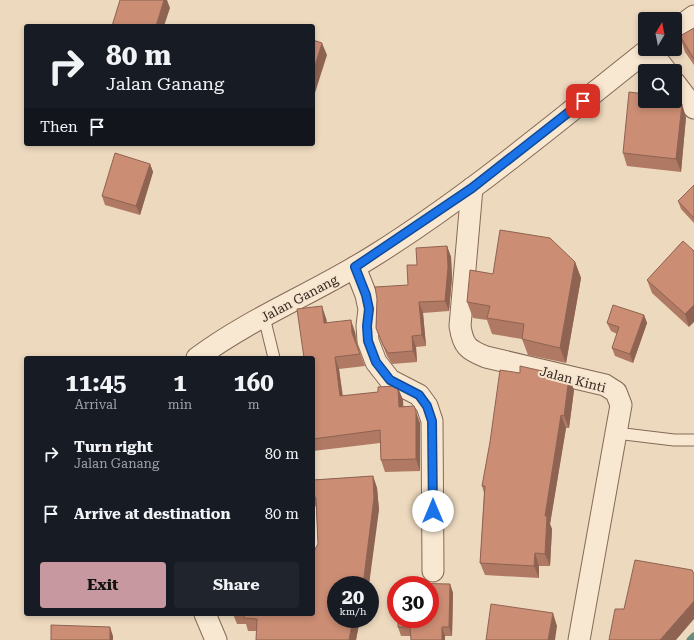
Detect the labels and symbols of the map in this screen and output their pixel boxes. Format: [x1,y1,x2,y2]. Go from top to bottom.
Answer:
north arrow [638,12,682,56]
pin [566,84,600,118]
street label: Jalan Ganang [258,271,341,325]
street label: Jalan Kinti [538,363,608,396]
position arrow [412,490,454,532]
speed limit sign: 30 [387,576,439,628]

